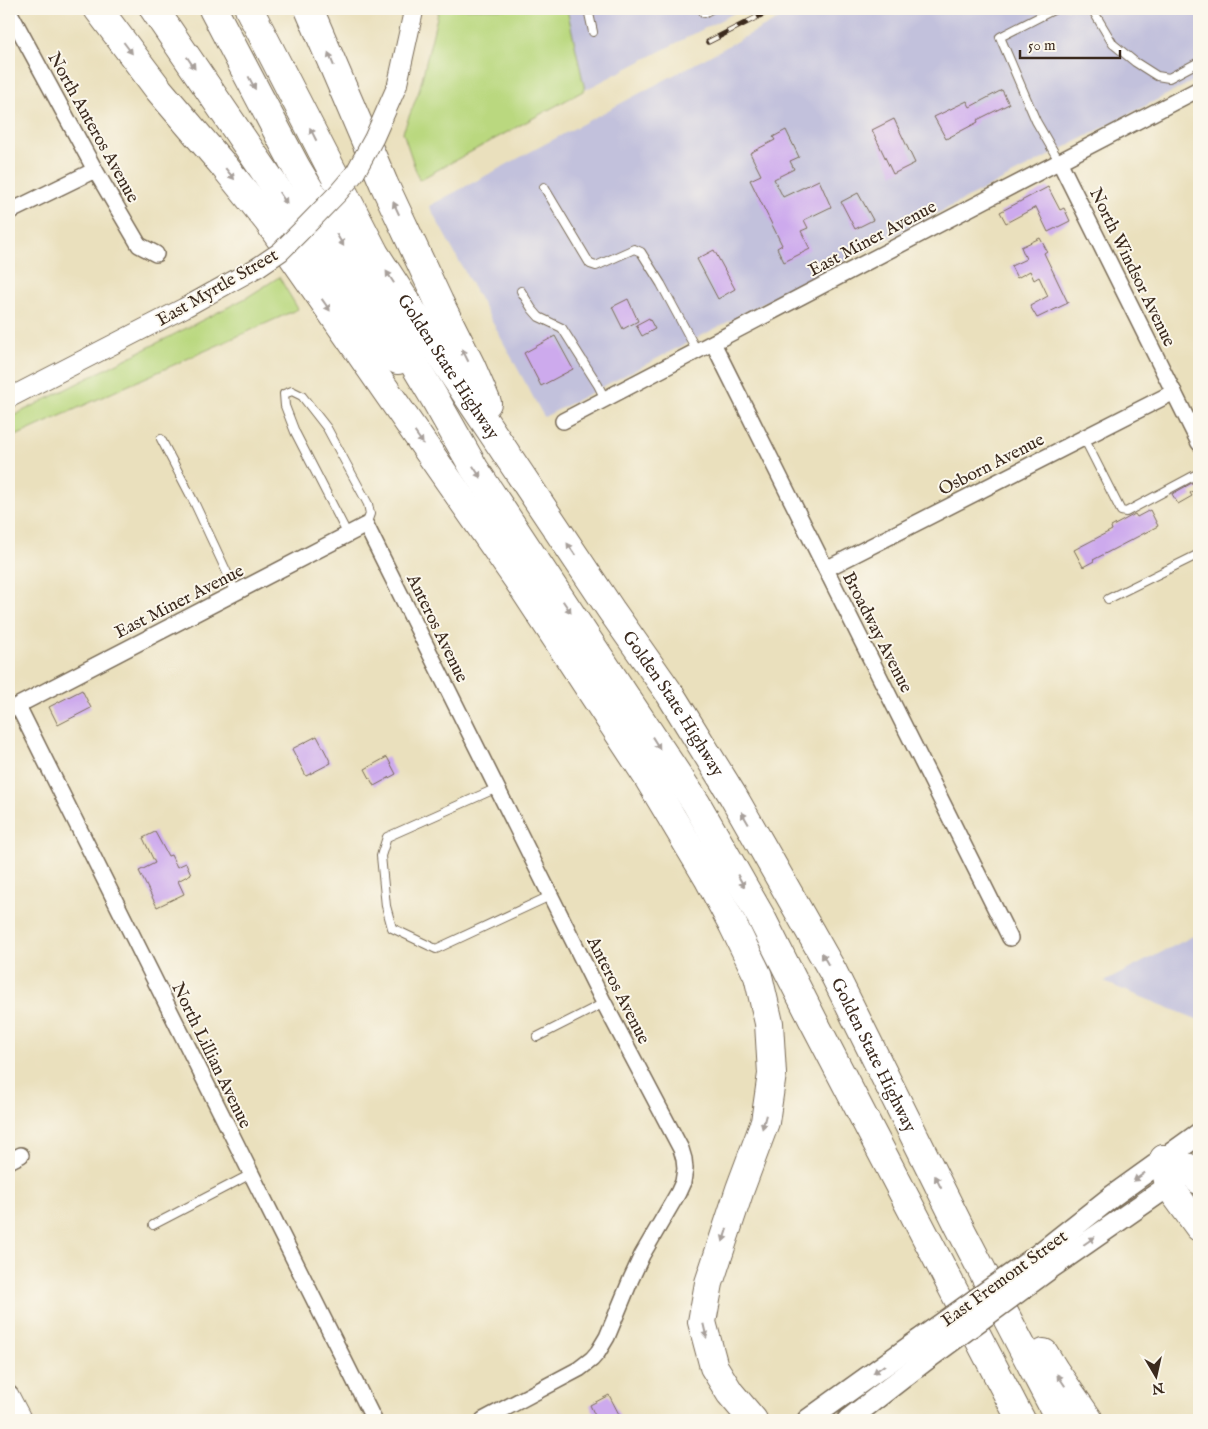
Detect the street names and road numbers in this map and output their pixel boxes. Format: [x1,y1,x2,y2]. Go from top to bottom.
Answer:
street label: North Anteros Avenue [42,48,144,207]
street label: North Windsor Avenue [1083,185,1180,351]
street label: East Miner Avenue [805,196,941,283]
street label: East Myrtle Street [153,244,283,332]
street label: Golden State Highway [391,290,504,445]
street label: Osborn Avenue [935,429,1048,502]
street label: East Miner Avenue [111,560,248,645]
street label: Broadway Avenue [836,568,917,697]
street label: Anteros Avenue [400,570,473,687]
street label: Golden State Highway [616,627,728,781]
street label: Anteros Avenue [580,932,655,1048]
street label: Golden State Highway [825,974,921,1137]
street label: North Lillian Avenue [165,979,256,1132]
street label: East Fremont Street [937,1226,1073,1333]

